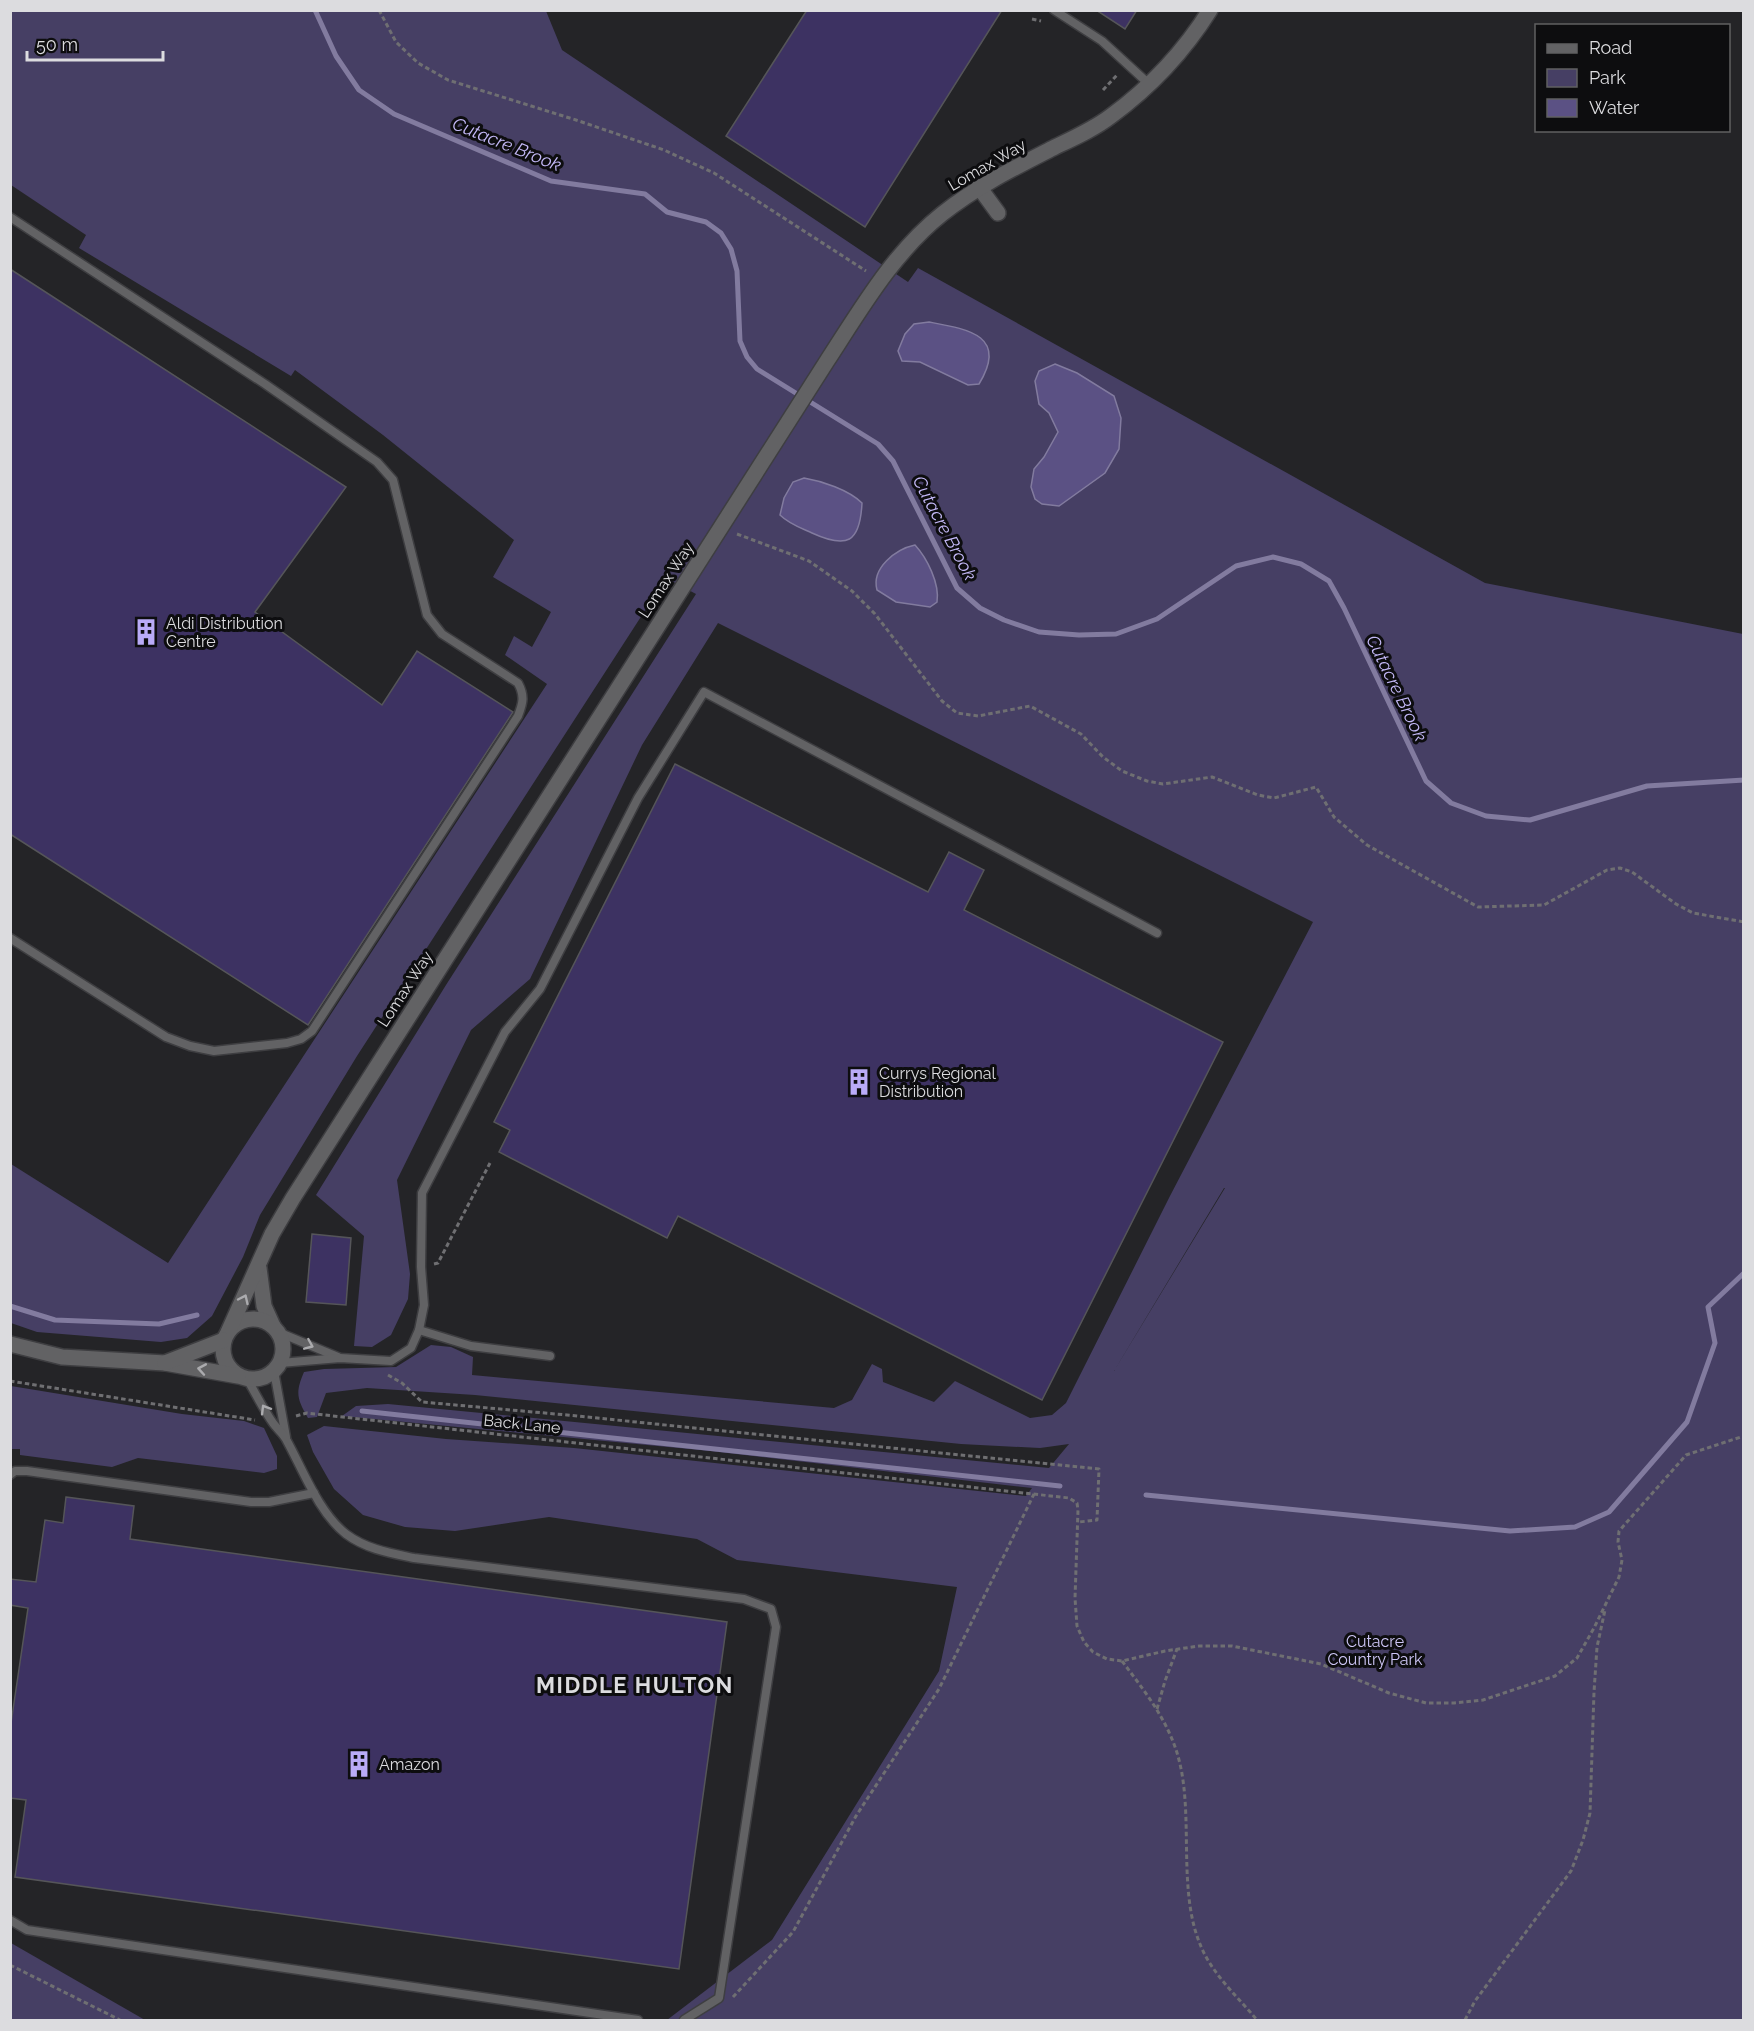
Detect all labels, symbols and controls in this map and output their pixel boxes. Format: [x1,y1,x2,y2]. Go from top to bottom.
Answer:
scale bar [27,24,164,62]
legend [1535,24,1730,132]
text: 50 m [36,34,78,55]
text: Road [1589,37,1632,58]
text: Park [1589,67,1626,88]
text: Water [1589,97,1640,118]
water label: Cutacre Brook [449,113,565,176]
street label: Lomax Way [945,135,1030,195]
water label: Cutacre Brook [909,472,982,584]
street label: Lomax Way [634,538,698,622]
place label: Aldi Distribution Centre [166,614,283,651]
building icon: Aldi Distribution Centre [131,617,161,647]
water label: Cutacre Brook [1362,631,1432,745]
street label: Lomax Way [373,947,437,1031]
place label: Currys Regional Distribution [879,1064,996,1101]
building icon: Currys Regional Distribution [844,1067,874,1097]
one-way arrow [236,1295,248,1306]
one-way arrow [303,1338,314,1350]
one-way arrow [197,1364,206,1376]
one-way arrow [261,1405,272,1415]
street label: Back Lane [482,1411,562,1437]
park label: Cutacre Country Park [1327,1632,1423,1669]
district label: MIDDLE HULTON [536,1672,734,1698]
building icon: Amazon [344,1749,374,1779]
place label: Amazon [379,1755,440,1774]

